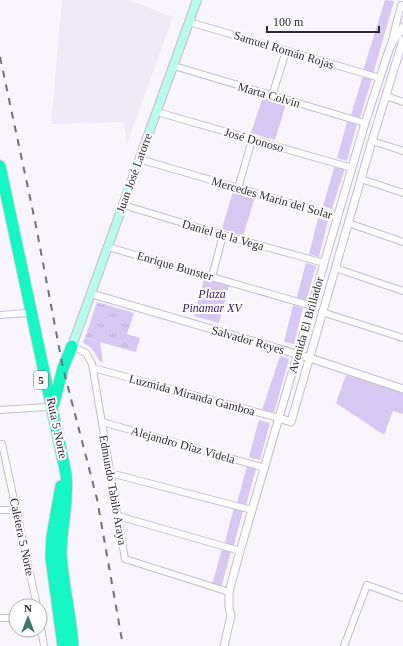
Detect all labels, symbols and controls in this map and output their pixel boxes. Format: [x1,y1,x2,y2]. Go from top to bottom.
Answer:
scale bar [267,8,379,34]
text: 100 m [273,15,304,29]
street label: Samuel Román Rojas [232,28,336,72]
street label: Marta Colvin [236,79,302,111]
street label: José Donoso [223,125,285,155]
street label: Juan José Latorre [113,131,155,215]
street label: Mercedes Marín del Solar [210,174,334,222]
street label: Daniel de la Vega [180,217,266,254]
street label: Enrique Bunster [135,248,215,284]
street label: Avenida El Brillador [286,275,326,375]
park label: Plaza Pinamar XV [181,287,243,315]
street label: Salvador Reyes [210,323,286,357]
road number: 5 [34,371,48,389]
street label: Luzmida Miranda Gamboa [127,371,257,419]
street label: Ruta 5 Norte [44,396,70,460]
street label: Alejandro Díaz Videla [129,423,237,467]
street label: Edmundo Tabilo Araya [96,434,130,547]
street label: Caletera 5 Norte [7,497,37,577]
north arrow [8,598,48,638]
text: N [24,602,32,614]

